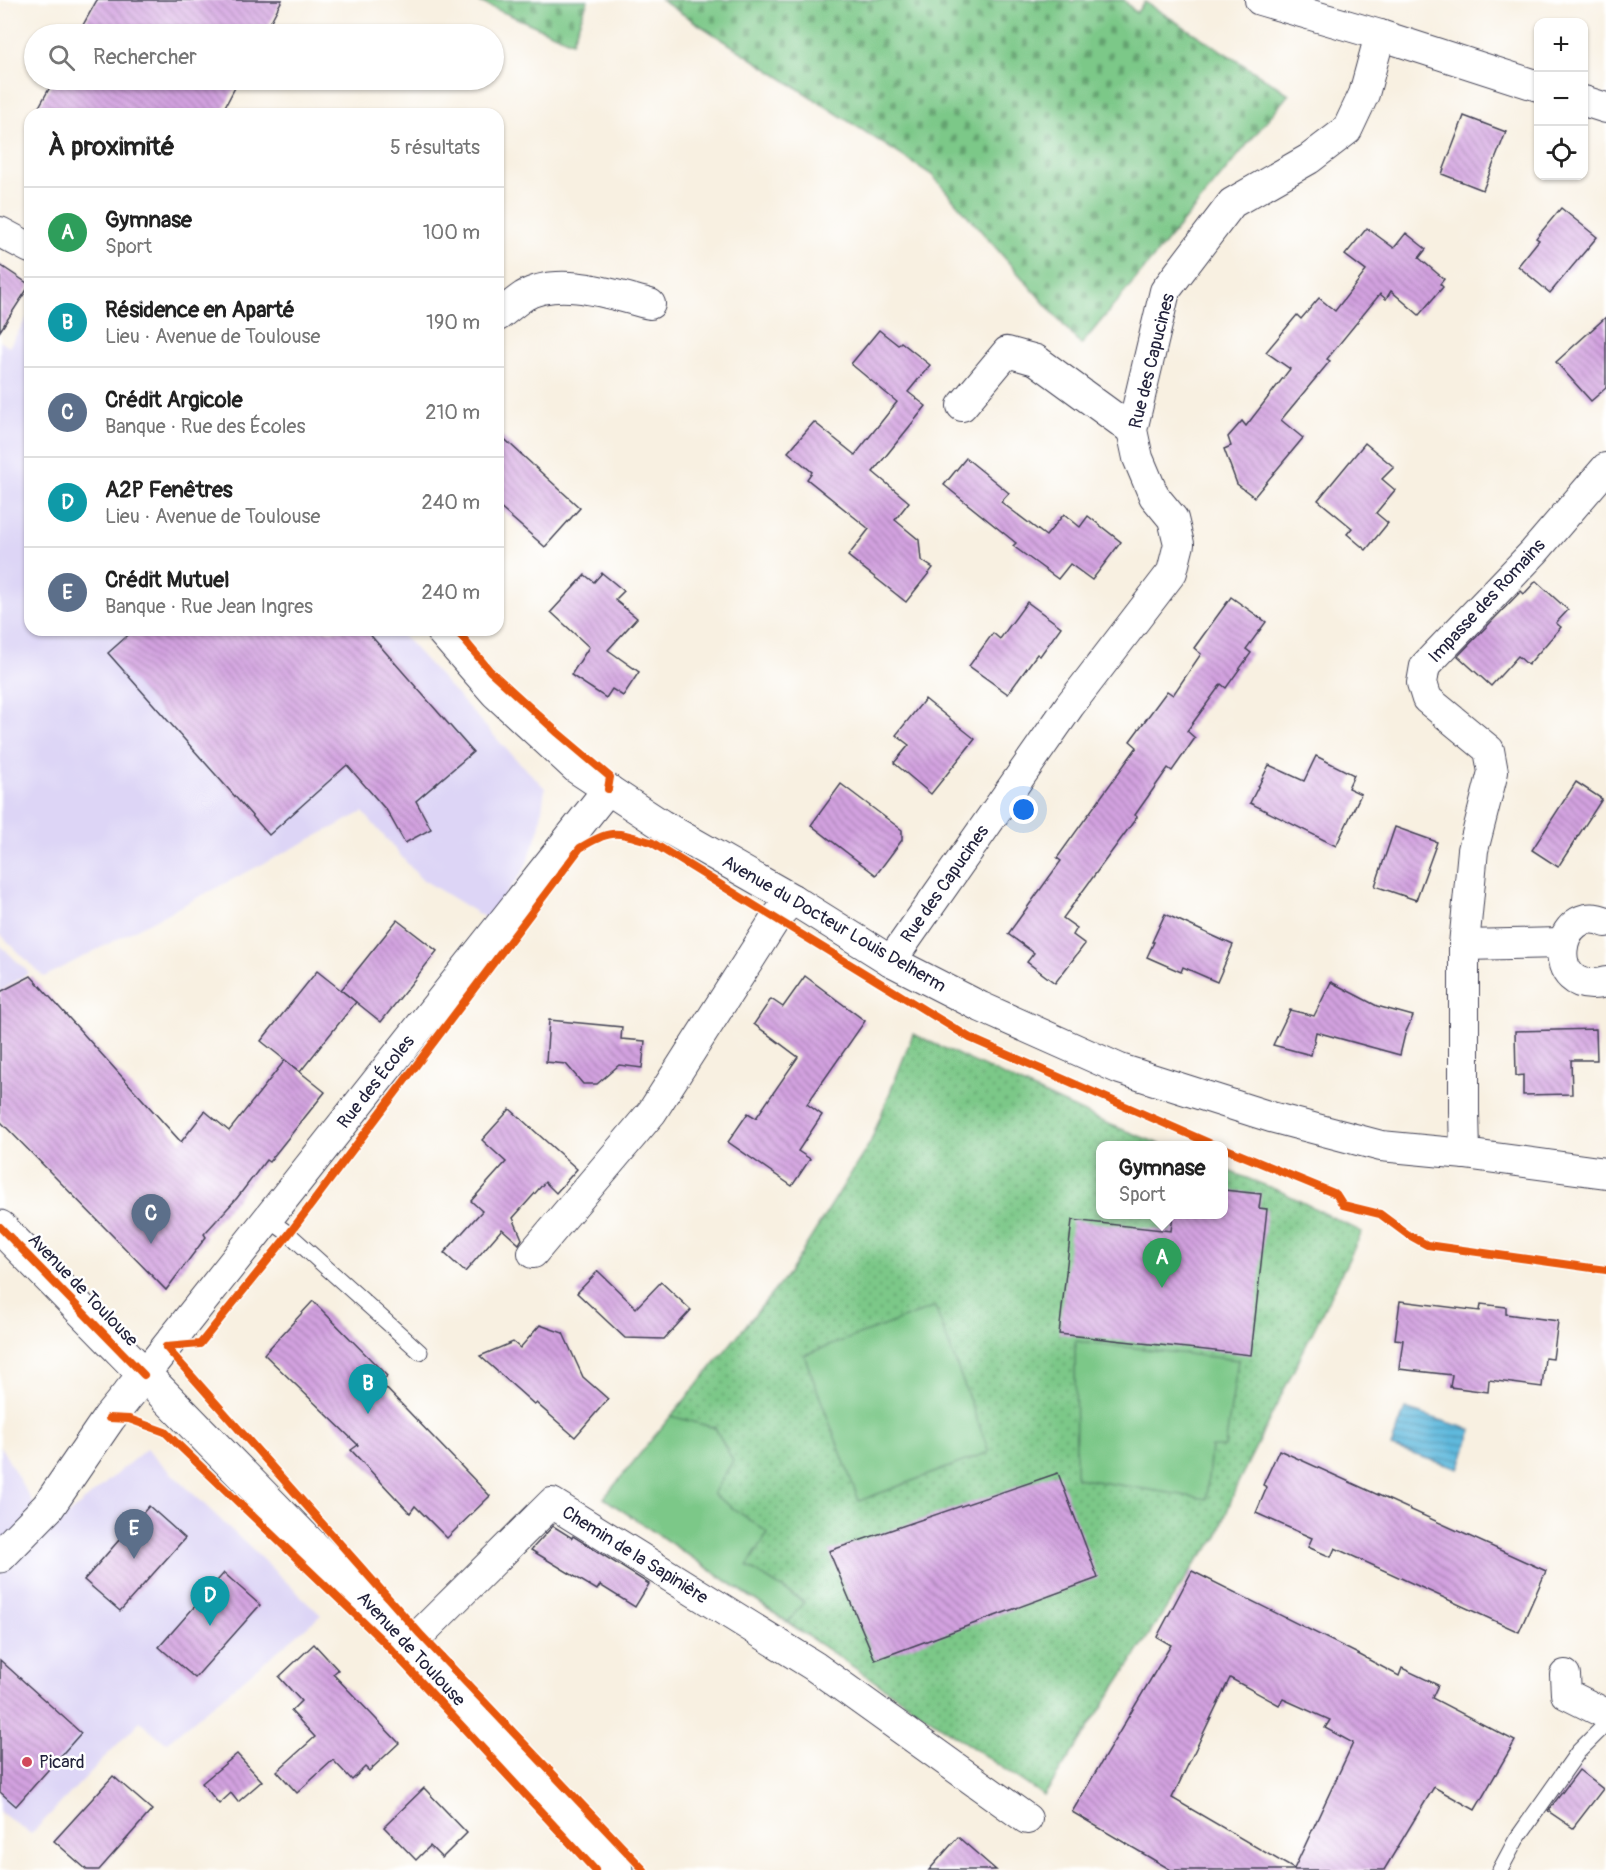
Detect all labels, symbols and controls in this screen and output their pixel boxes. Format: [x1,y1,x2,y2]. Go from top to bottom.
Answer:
map controls [1534,18,1588,180]
button: + [1534,18,1588,72]
search box [24,24,504,90]
icon: search [45,41,78,74]
text: Rechercher [93,43,197,71]
button: − [1534,72,1588,126]
button: locate [1534,126,1588,180]
text: À proximité [48,131,175,163]
text: 5 résultats [390,135,480,160]
text: Gymnase [105,206,192,234]
text: A [61,220,74,245]
text: 100 m [423,220,480,245]
text: Sport [105,234,152,259]
street label: Rue des Capucines [1124,291,1180,431]
text: Résidence en Aparté [105,296,295,324]
text: B [62,310,73,335]
text: 190 m [426,310,480,335]
text: Lieu · Avenue de Toulouse [105,324,320,349]
text: Crédit Argicole [105,386,243,414]
text: C [61,400,74,425]
text: 210 m [425,400,480,425]
text: Banque · Rue des Écoles [105,414,305,439]
text: A2P Fenêtres [105,476,233,504]
text: D [61,490,74,515]
text: 240 m [421,490,480,515]
text: Lieu · Avenue de Toulouse [105,504,320,529]
street label: Impasse des Romains [1424,534,1550,668]
text: Crédit Mutuel [105,566,229,594]
text: E [62,580,73,605]
text: 240 m [421,580,480,605]
text: Banque · Rue Jean Ingres [105,594,313,619]
your location [1009,795,1038,824]
street label: Rue des Capucines [896,821,994,947]
street label: Avenue du Docteur Louis Delherm [718,850,950,998]
street label: Rue des Écoles [332,1031,420,1133]
popup [1096,1141,1228,1219]
text: Gymnase [1119,1154,1205,1182]
text: Sport [1119,1182,1166,1207]
pin: C [132,1194,170,1244]
street label: Avenue de Toulouse [23,1228,143,1352]
pin: A [1142,1238,1182,1288]
pin: B [348,1364,388,1414]
street label: Chemin de la Sapinière [558,1501,712,1609]
pin: E [114,1510,154,1559]
pin: D [190,1576,230,1626]
street label: Avenue de Toulouse [352,1587,470,1711]
place label: Picard [39,1751,85,1774]
marker: Picard [20,1755,34,1769]

